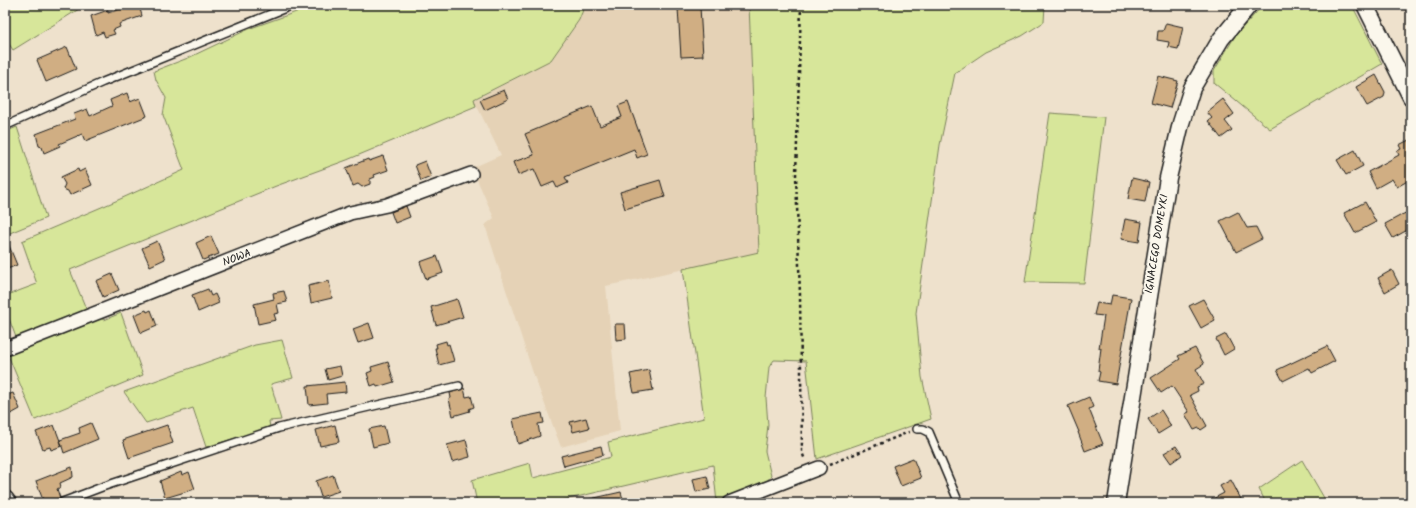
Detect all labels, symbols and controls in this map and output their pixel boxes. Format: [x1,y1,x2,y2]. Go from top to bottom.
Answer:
street label: IGNACEGO DOMEYKI [1140,193,1174,295]
street label: NOWA [220,244,254,272]

